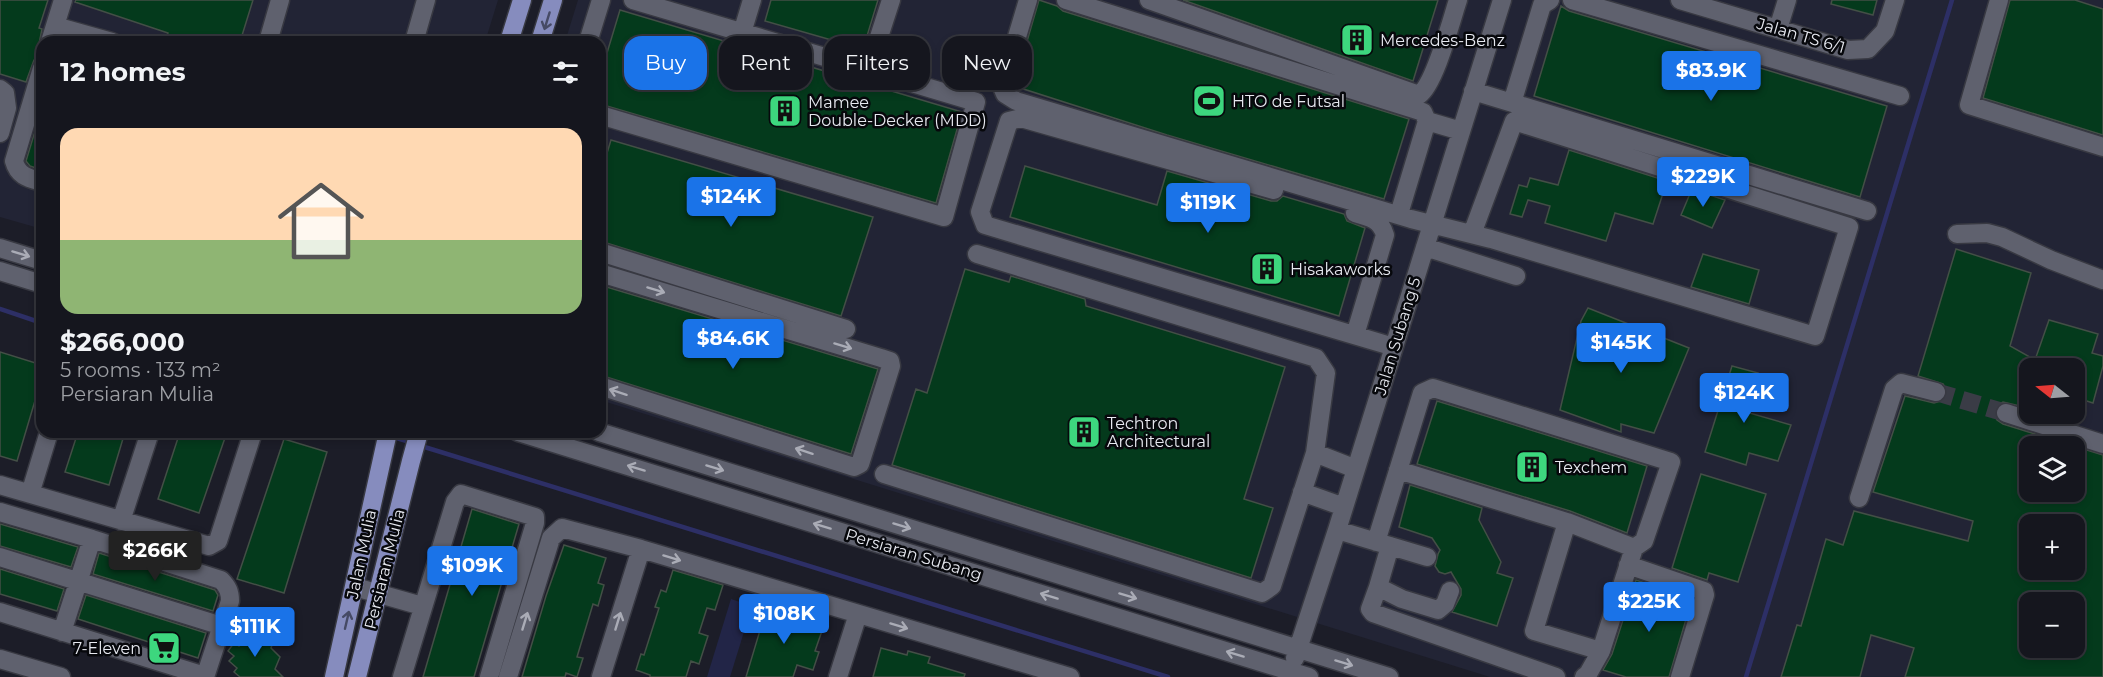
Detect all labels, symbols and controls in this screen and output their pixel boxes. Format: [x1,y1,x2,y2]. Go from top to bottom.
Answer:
one-way arrow [541,11,552,30]
street label: Jalan TS 6/1 [1754,14,1847,57]
building icon: Mercedes-Benz [1339,22,1375,58]
place label: Mercedes-Benz [1380,31,1505,50]
chip: Buy [624,36,707,90]
chip: Rent [719,36,812,90]
chip: Filters [824,36,930,90]
chip: New [942,36,1032,90]
pin: $83.9K [1662,51,1760,102]
text: 12 homes [60,56,186,88]
icon: filters [549,56,582,89]
text: $83.9K [1676,58,1746,82]
sports icon: HTO de Futsal [1191,83,1227,119]
place label: HTO de Futsal [1232,92,1345,111]
building icon: Mamee Double-Decker (MDD) [767,93,803,129]
place label: Mamee Double-Decker (MDD) [808,93,987,130]
pin: $229K [1661,157,1745,208]
text: $229K [1671,164,1735,188]
icon: home [267,167,375,275]
pin: $124K [689,177,773,228]
pin: $119K [1166,183,1250,234]
text: $124K [701,184,761,208]
text: $119K [1180,190,1236,214]
one-way arrow [11,249,30,260]
building icon: Hisakaworks [1249,251,1285,287]
place label: Hisakaworks [1290,260,1391,279]
street label: Jalan Subang 5 [1370,275,1424,398]
one-way arrow [646,285,665,296]
pin: $84.6K [684,319,782,370]
pin: $145K [1579,323,1663,374]
text: $266,000 [60,326,185,358]
text: $84.6K [697,326,769,350]
text: $145K [1591,330,1651,354]
one-way arrow [833,341,852,352]
text: 5 rooms · 133 m² [60,358,221,382]
north arrow [2019,358,2085,424]
map controls [2019,358,2085,658]
pin: $124K [1702,373,1786,424]
text: $124K [1714,380,1774,404]
text: Persiaran Mulia [60,382,214,406]
one-way arrow [609,386,628,397]
building icon: Techtron Architectural [1066,414,1102,450]
place label: Techtron Architectural [1107,414,1210,451]
button: layers [2019,436,2085,502]
one-way arrow [795,445,814,456]
building icon: Texchem [1514,449,1550,485]
place label: Texchem [1555,458,1627,477]
one-way arrow [627,462,646,473]
one-way arrow [705,463,724,474]
street label: Persiaran Mulia [360,507,409,631]
street label: Jalan Mulia [343,508,380,601]
button: + [2019,514,2085,580]
one-way arrow [813,520,832,531]
one-way arrow [892,521,911,532]
street label: Persiaran Subang [843,525,984,584]
pin: $266K [113,531,197,582]
text: $266K [123,538,187,562]
pin: $109K [430,546,514,597]
text: $109K [441,553,503,577]
one-way arrow [662,553,681,564]
pin: $225K [1607,582,1691,633]
text: $225K [1617,589,1681,613]
one-way arrow [1040,590,1059,601]
one-way arrow [1118,591,1137,602]
button: − [2019,592,2085,658]
pin: $108K [742,594,826,645]
text: $108K [753,601,815,625]
pin: $111K [213,607,297,658]
one-way arrow [341,611,353,630]
one-way arrow [520,612,531,631]
one-way arrow [613,612,624,631]
text: $111K [230,614,280,638]
one-way arrow [889,621,908,632]
supermarket icon: 7-Eleven [146,630,182,666]
place label: 7-Eleven [73,639,141,658]
one-way arrow [1226,648,1245,659]
one-way arrow [1334,658,1353,669]

